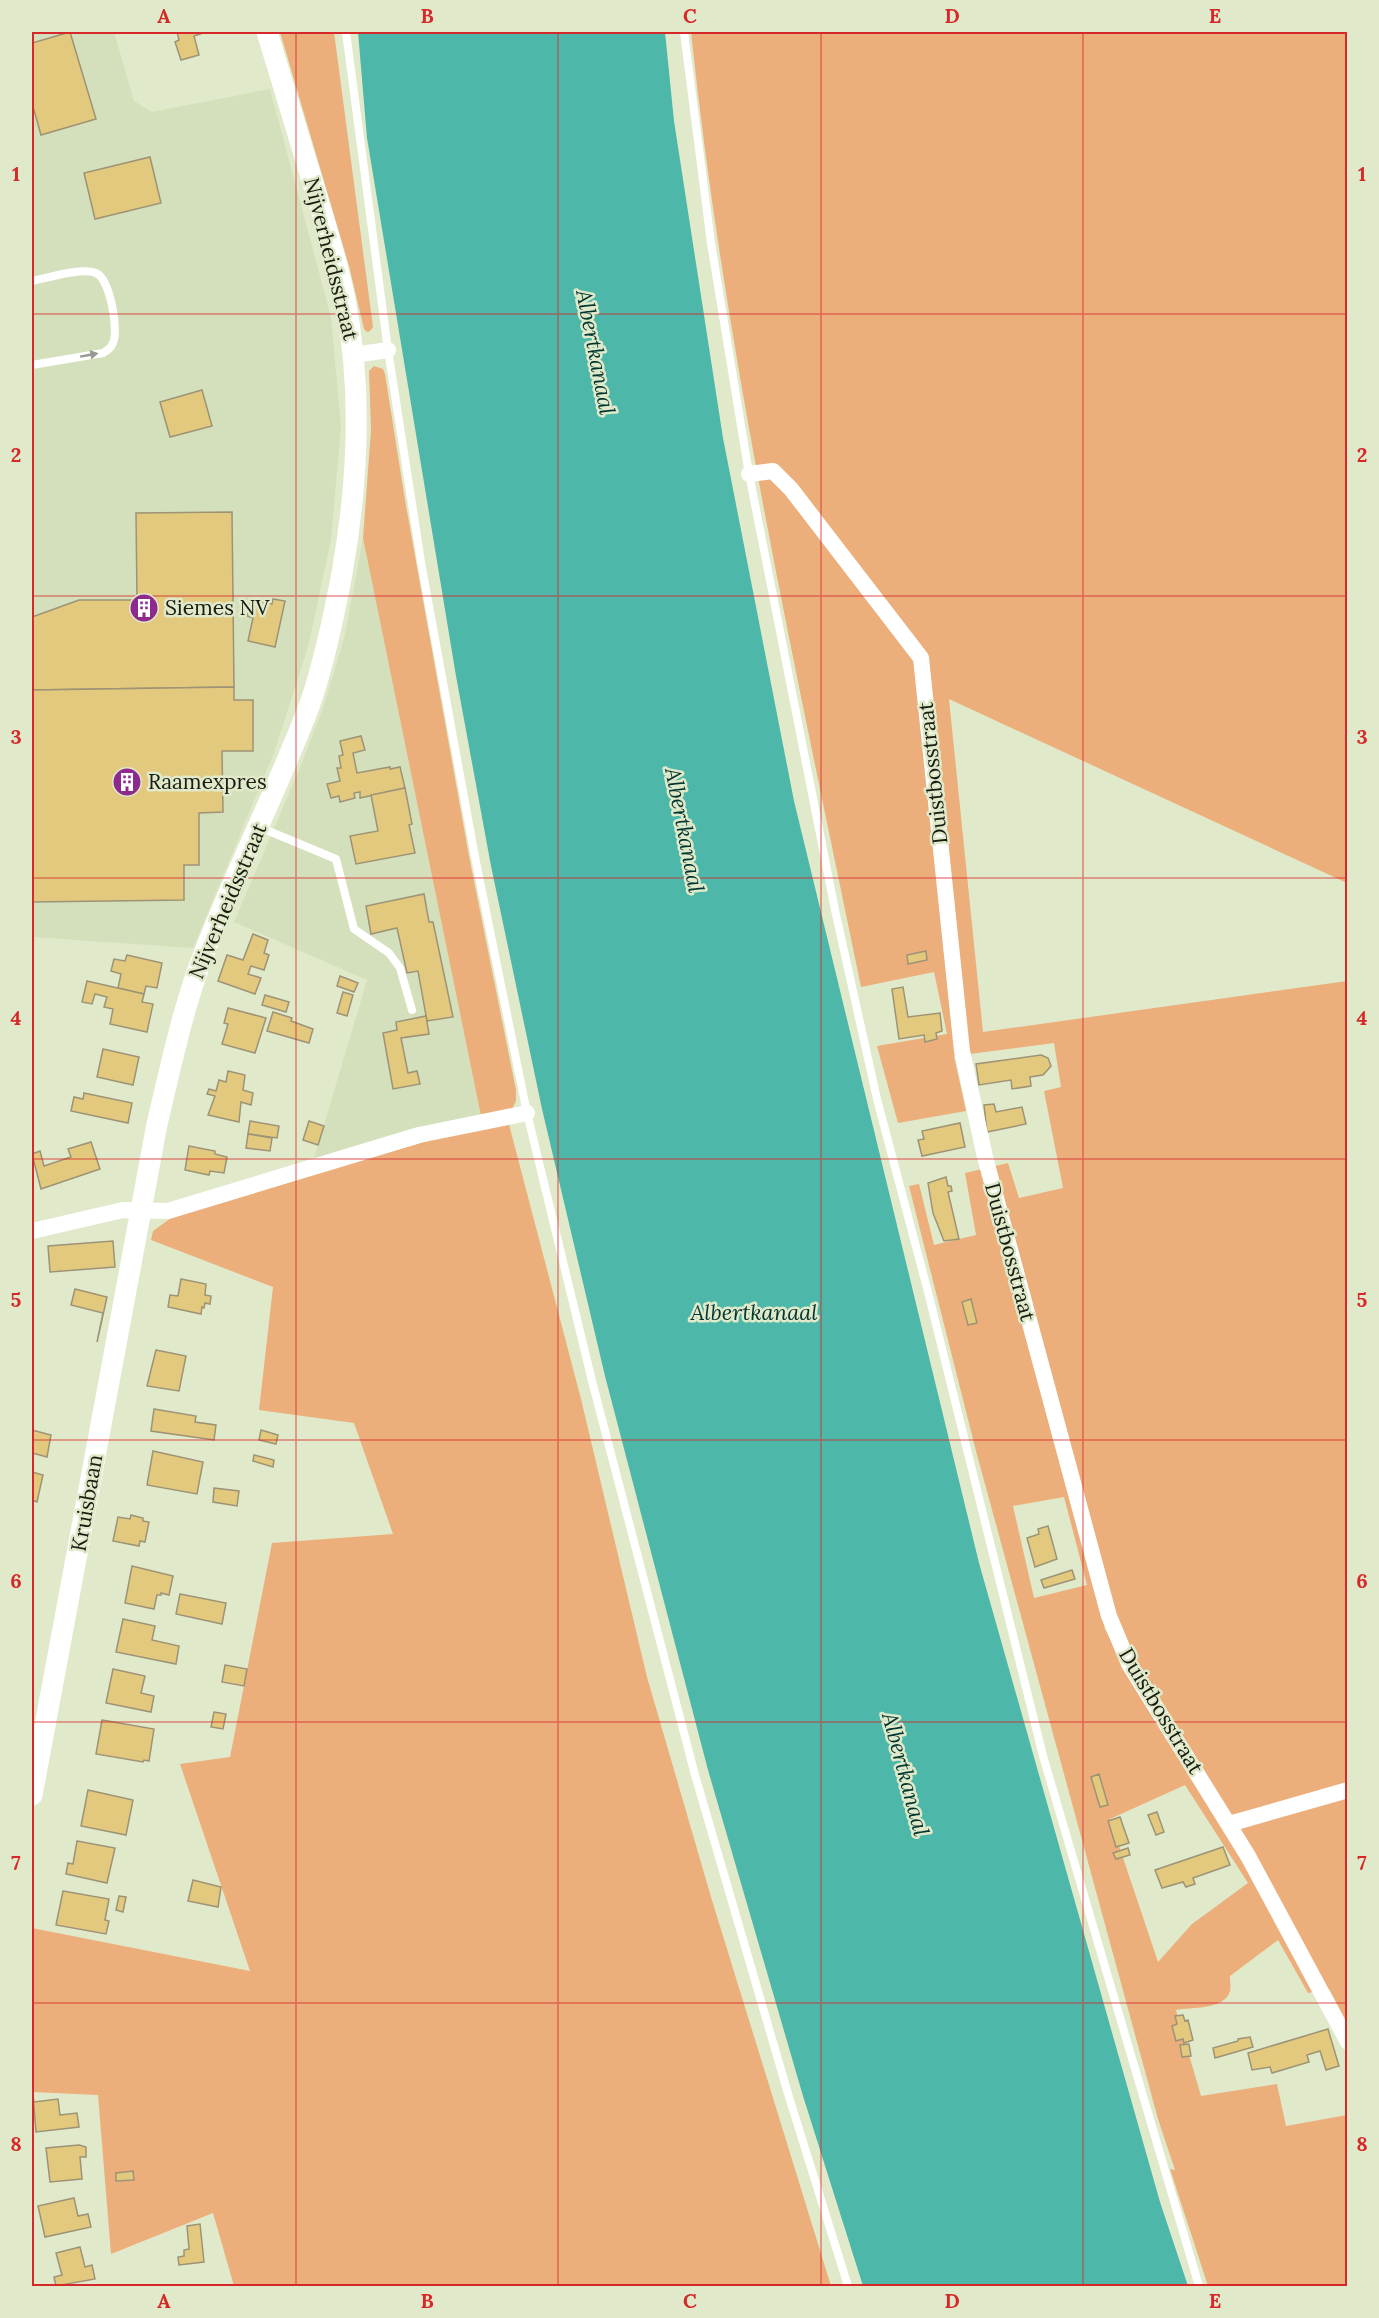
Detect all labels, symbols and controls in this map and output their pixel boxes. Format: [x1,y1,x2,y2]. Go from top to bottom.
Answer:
text: A [157,3,171,28]
text: B [420,3,434,28]
text: C [683,3,697,28]
text: D [944,3,960,28]
text: E [1209,3,1221,28]
text: 1 [12,161,20,186]
text: 1 [1358,161,1366,186]
street label: Nijverheidsstraat [298,175,365,344]
water label: Albertkanaal [570,286,622,417]
one-way arrow [80,350,99,359]
text: 2 [11,442,21,467]
text: 2 [1357,442,1367,467]
building icon: Siemes NV [128,592,160,624]
place label: Siemes NV [165,594,270,621]
street label: Duistbosstraat [912,700,953,845]
text: 3 [10,724,22,749]
text: 3 [1356,724,1368,749]
water label: Albertkanaal [659,764,711,895]
building icon: Raamexpres [111,766,143,798]
place label: Raamexpres [148,768,267,795]
street label: Nijverheidsstraat [183,818,273,983]
text: 4 [11,1005,22,1030]
text: 4 [1357,1005,1368,1030]
street label: Duistbosstraat [979,1179,1042,1325]
text: 5 [11,1287,22,1312]
text: 5 [1357,1287,1368,1312]
water label: Albertkanaal [689,1298,818,1326]
street label: Kruisbaan [65,1452,108,1554]
text: 6 [10,1568,22,1593]
text: 6 [1356,1568,1368,1593]
street label: Duistbosstraat [1113,1643,1210,1780]
water label: Albertkanaal [876,1708,936,1839]
text: 7 [11,1850,21,1875]
text: 7 [1357,1850,1367,1875]
text: 8 [10,2131,22,2156]
text: 8 [1356,2131,1368,2156]
text: A [157,2288,171,2313]
text: B [420,2288,434,2313]
text: C [683,2288,697,2313]
text: D [944,2288,960,2313]
text: E [1209,2288,1221,2313]

